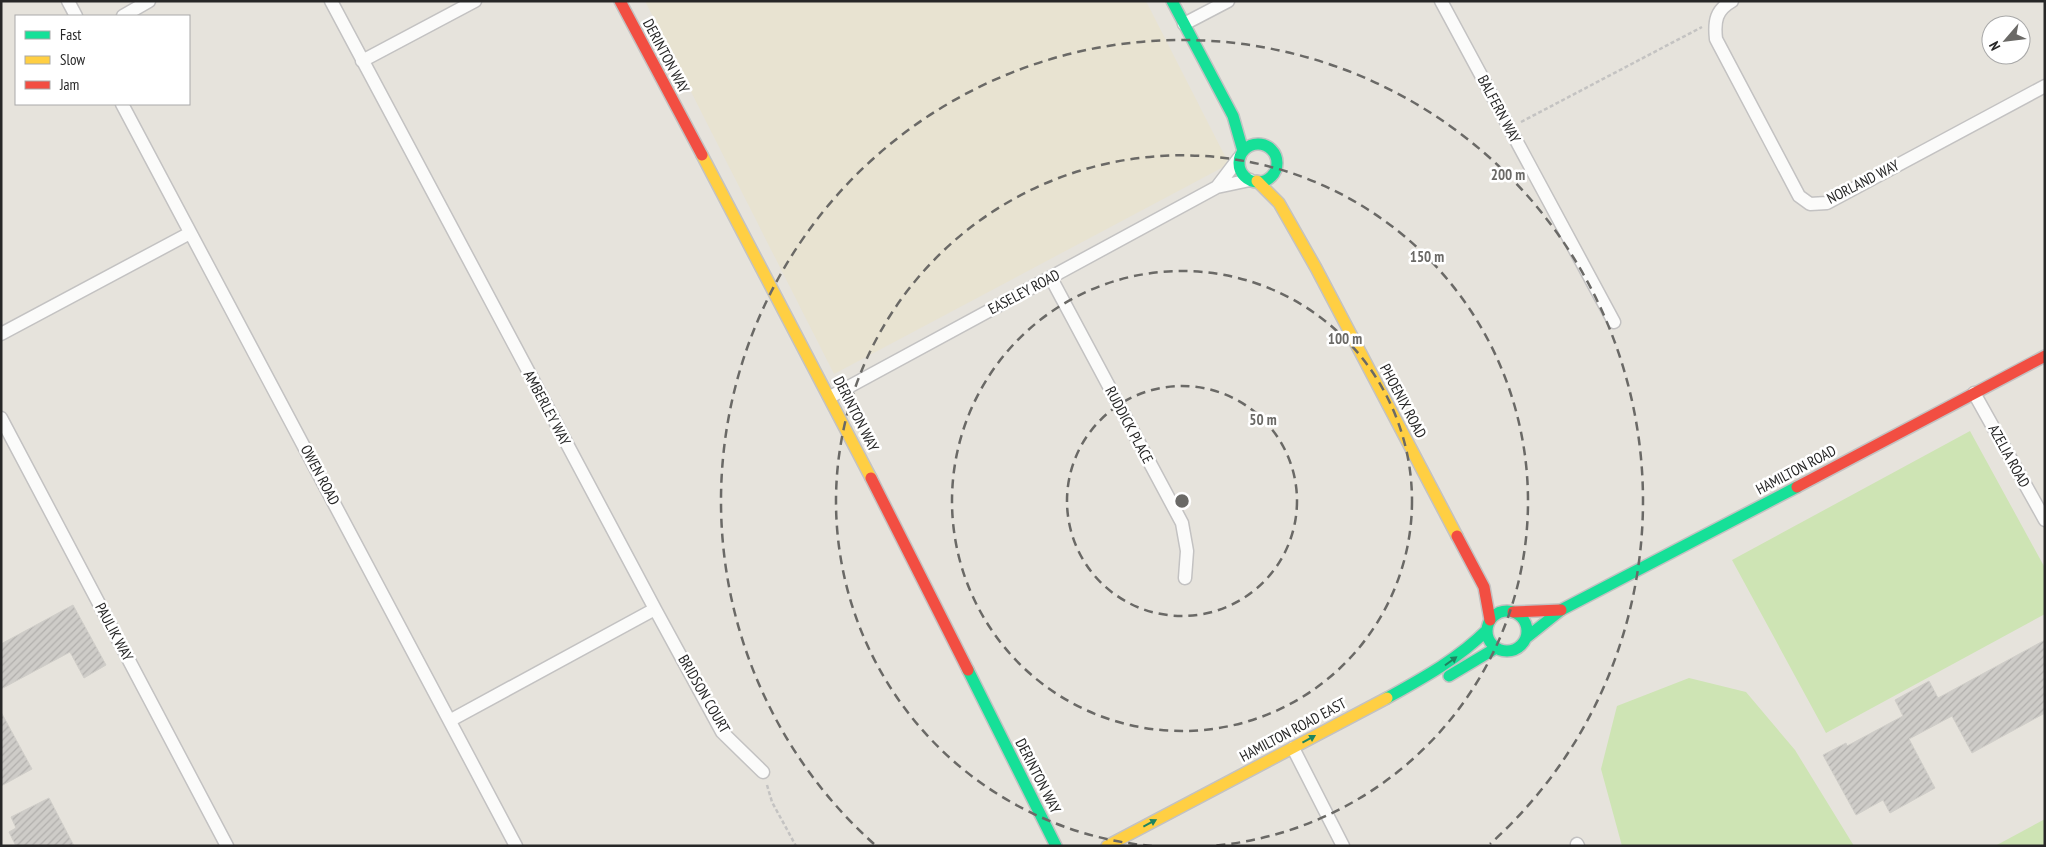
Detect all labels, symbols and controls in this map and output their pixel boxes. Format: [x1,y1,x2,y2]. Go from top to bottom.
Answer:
legend [15,15,190,105]
street label: DERINTON WAY [639,15,694,96]
north arrow [1981,15,2031,65]
text: Fast [60,25,81,44]
text: N [1985,39,2004,54]
text: Slow [60,50,85,69]
street label: BALFERN WAY [1474,72,1525,146]
text: Jam [59,75,79,94]
street label: NORLAND WAY [1823,155,1902,208]
text: 200 m [1491,165,1525,184]
text: 150 m [1410,247,1444,266]
street label: EASELEY ROAD [985,265,1063,318]
text: 100 m [1328,329,1362,348]
street label: PHOENIX ROAD [1376,361,1431,441]
street label: AMBERLEY WAY [520,367,575,449]
street label: DERINTON WAY [830,373,883,454]
street label: RUDDICK PLACE [1101,383,1158,467]
text: 50 m [1249,410,1277,429]
street label: AZELIA ROAD [1984,421,2035,491]
street label: HAMILTON ROAD [1752,440,1839,499]
street label: OWEN ROAD [297,441,344,508]
centre of rings [1173,492,1191,510]
street label: PAULIK WAY [91,599,138,664]
street label: BRIDSON COURT [674,651,735,737]
one-way arrow [1445,656,1458,666]
street label: HAMILTON ROAD EAST [1236,693,1350,766]
street label: DERINTON WAY [1012,735,1065,816]
one-way arrow [1302,735,1316,743]
one-way arrow [1142,819,1157,827]

